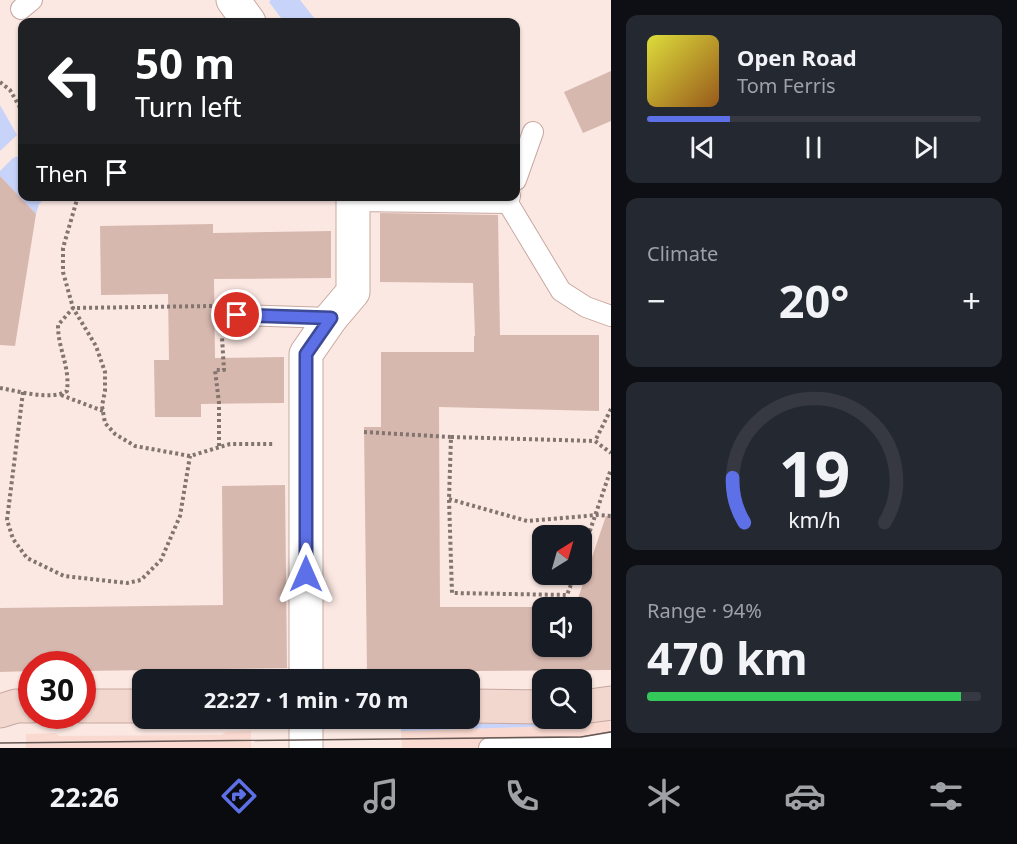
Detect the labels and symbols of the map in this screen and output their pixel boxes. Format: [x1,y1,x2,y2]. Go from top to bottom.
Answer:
pin [211,289,262,340]
north arrow [532,525,592,585]
position arrow [274,542,338,606]
speed limit sign: 30 [18,651,96,729]

